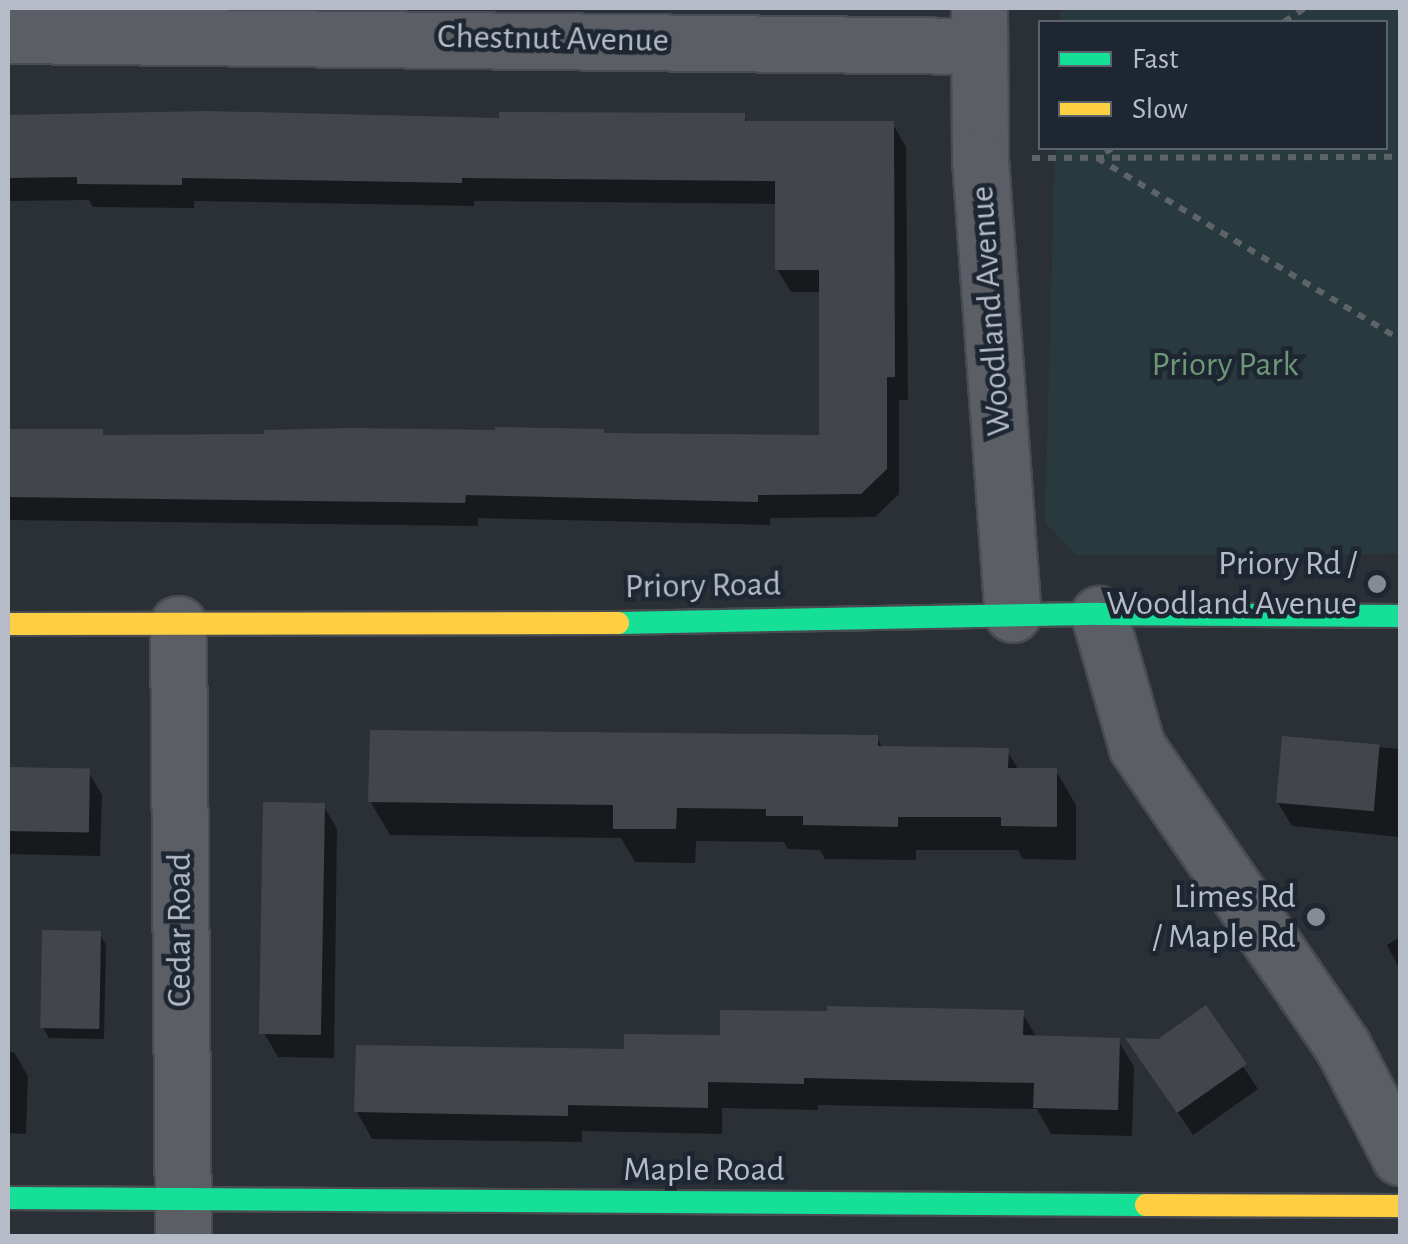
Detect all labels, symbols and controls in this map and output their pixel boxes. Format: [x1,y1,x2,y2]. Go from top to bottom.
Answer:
street label: Chestnut Avenue [437,16,669,62]
legend [1038,20,1388,150]
text: Fast [1132,44,1179,74]
text: Slow [1132,94,1188,124]
street label: Woodland Avenue [961,185,1021,437]
park label: Priory Park [1151,344,1299,386]
place label: Priory Rd / Woodland Avenue [1106,543,1357,625]
street label: Priory Road [624,564,782,608]
marker: Priory Rd / Woodland Avenue [1366,573,1388,595]
street label: Cedar Road [159,853,201,1007]
place label: Limes Rd / Maple Rd [1152,876,1296,958]
marker: Limes Rd / Maple Rd [1305,906,1327,928]
street label: Maple Road [623,1149,785,1191]

